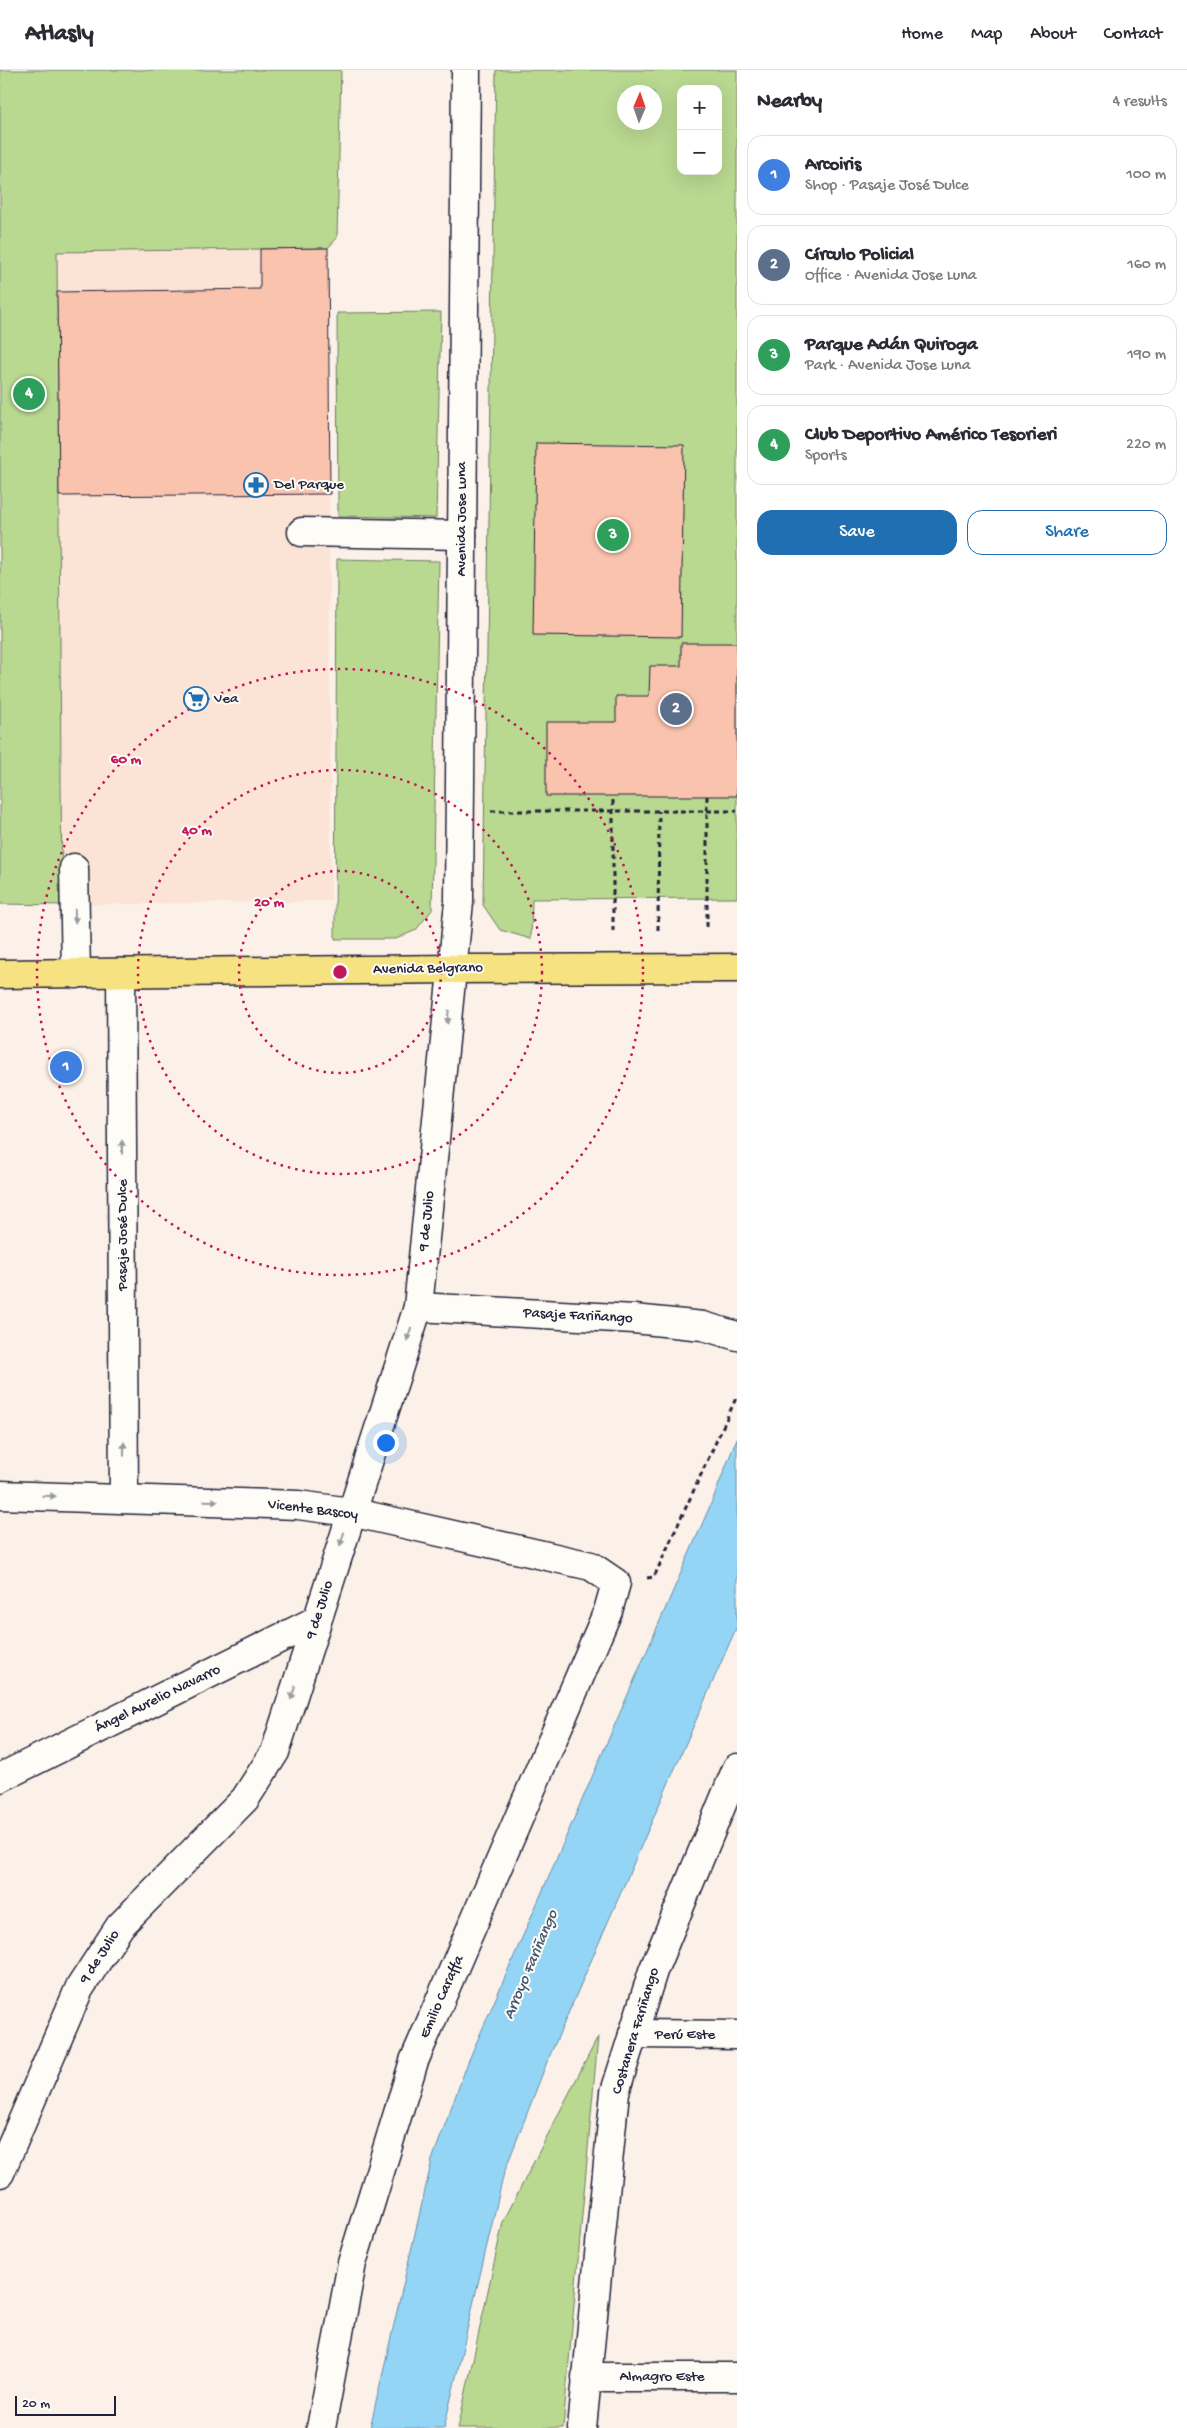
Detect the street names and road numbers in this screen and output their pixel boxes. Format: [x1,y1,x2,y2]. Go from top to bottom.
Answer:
street label: Avenida Jose Luna [453,461,471,576]
street label: Avenida Belgrano [373,959,483,979]
street label: Pasaje José Dulce [114,1179,132,1292]
street label: 9 de Julio [415,1190,439,1253]
street label: Pasaje Fariñango [522,1304,633,1328]
street label: Vicente Bascoy [266,1495,360,1525]
street label: 9 de Julio [302,1578,338,1642]
street label: Ángel Aurelio Navarro [92,1661,224,1737]
street label: 9 de Julio [75,1927,124,1988]
street label: Emilio Caraffa [416,1952,469,2041]
street label: Costanera Fariñango [608,1965,664,2096]
street label: Perú Este [654,2026,716,2044]
street label: Almagro Este [619,2368,705,2386]

